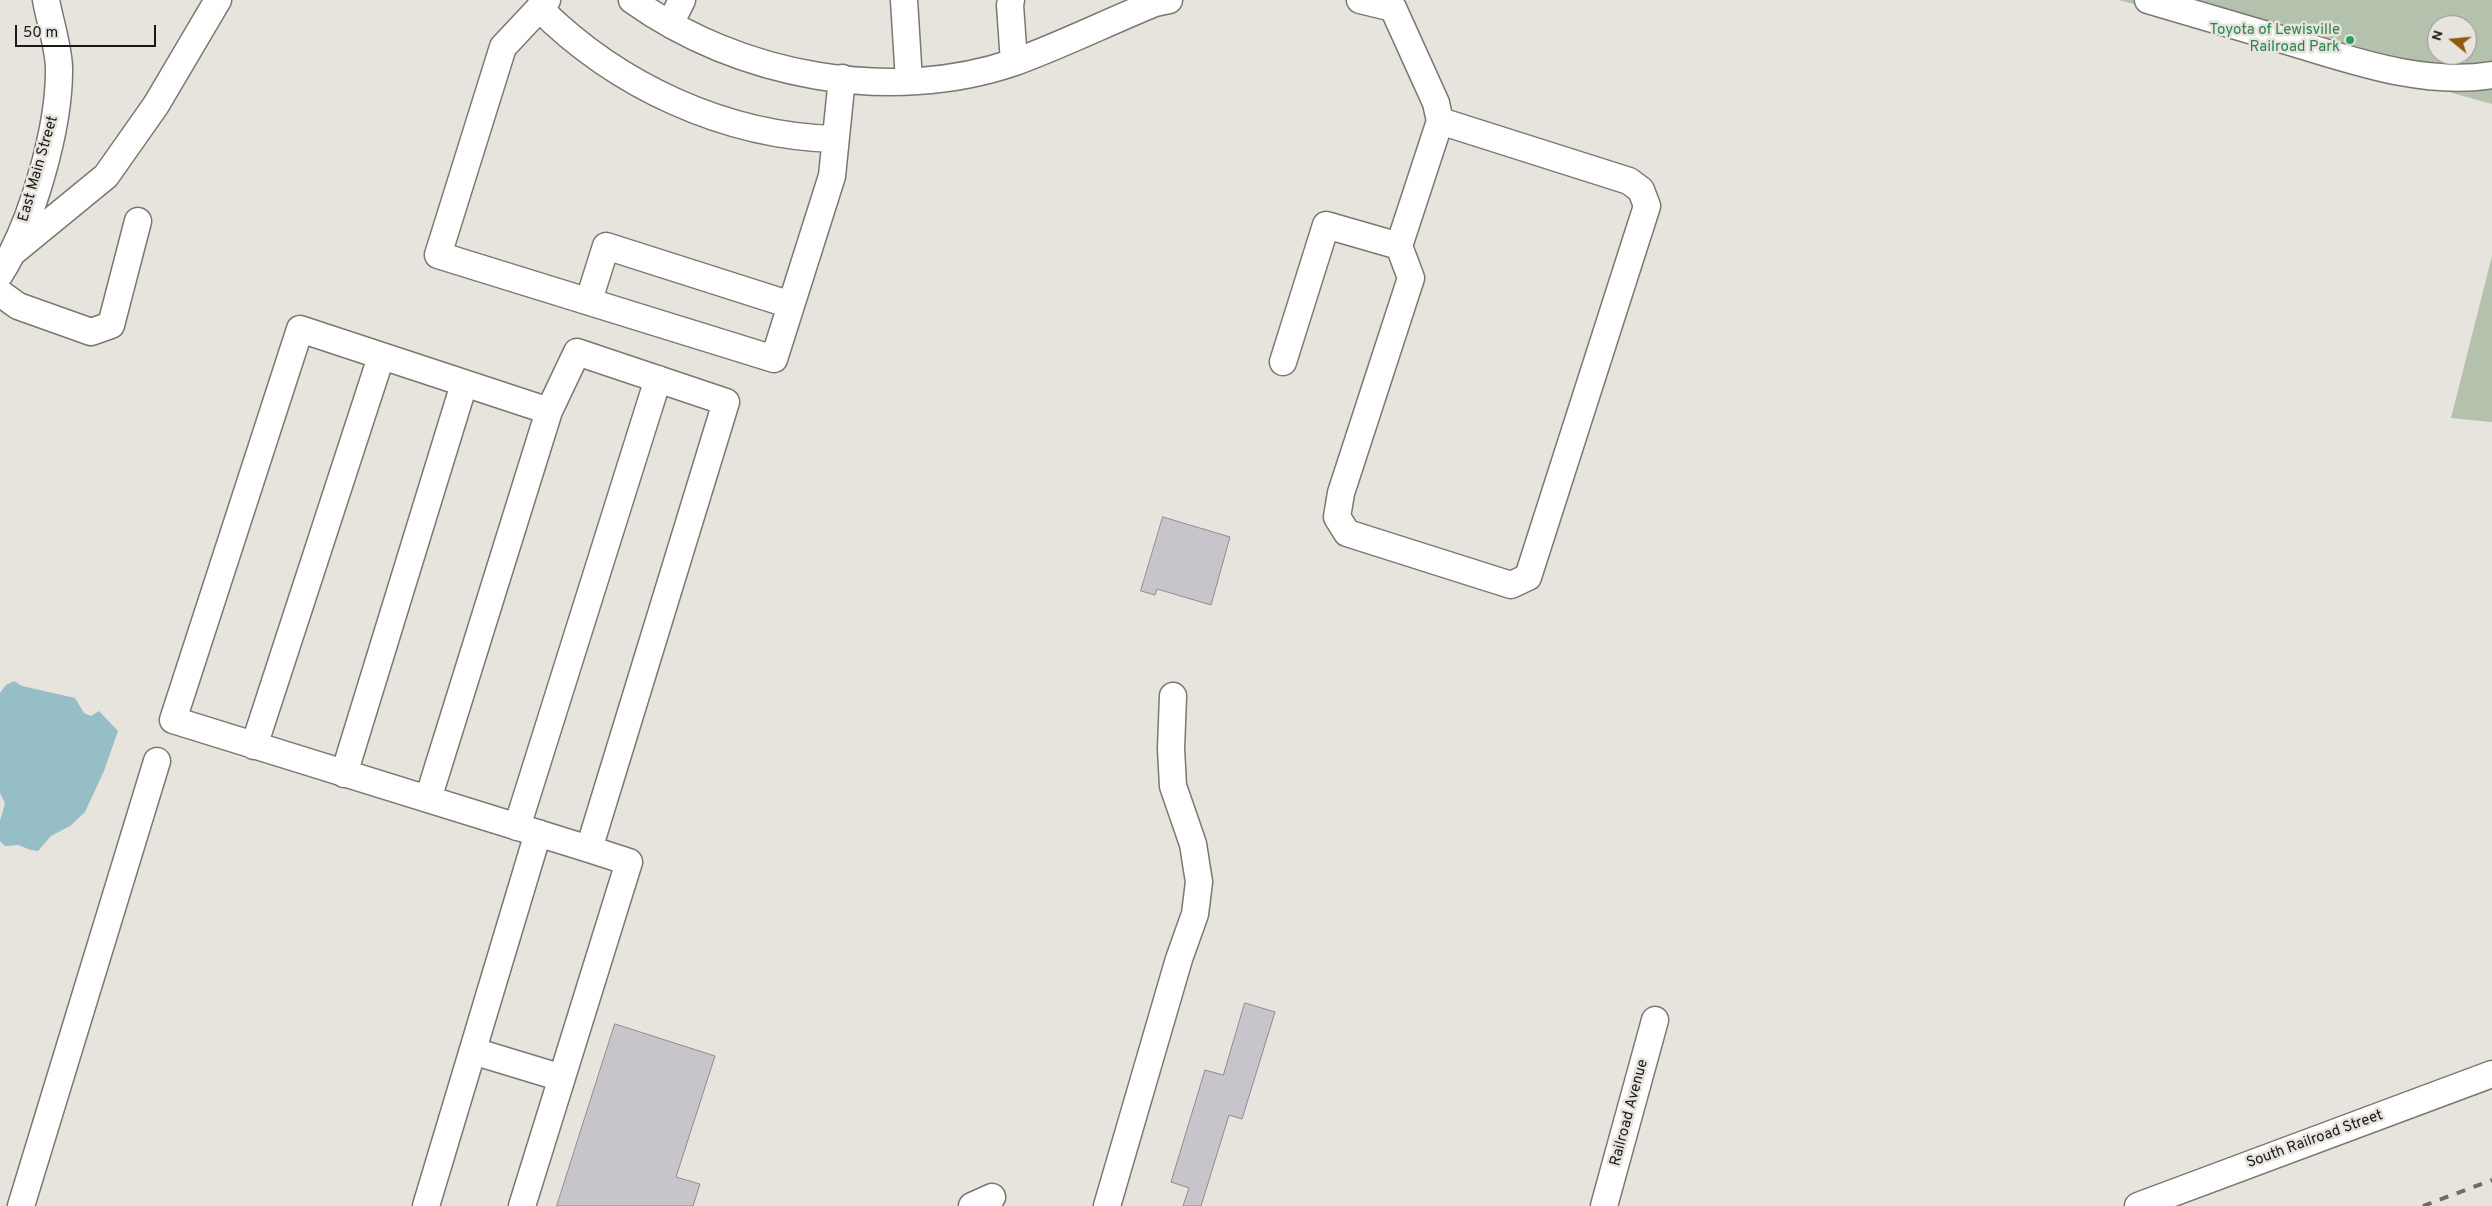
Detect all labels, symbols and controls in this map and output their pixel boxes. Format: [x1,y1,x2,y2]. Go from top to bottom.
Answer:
scale bar [18,15,159,47]
north arrow [2427,15,2477,65]
place label: Toyota of Lewisville Railroad Park [2210,22,2340,57]
text: 50 m [23,24,58,43]
text: N [2429,28,2448,43]
marker: Toyota of Lewisville Railroad Park [2344,34,2356,46]
street label: East Main Street [15,114,63,224]
street label: Railroad Avenue [1607,1058,1653,1168]
street label: South Railroad Street [2244,1107,2386,1173]

